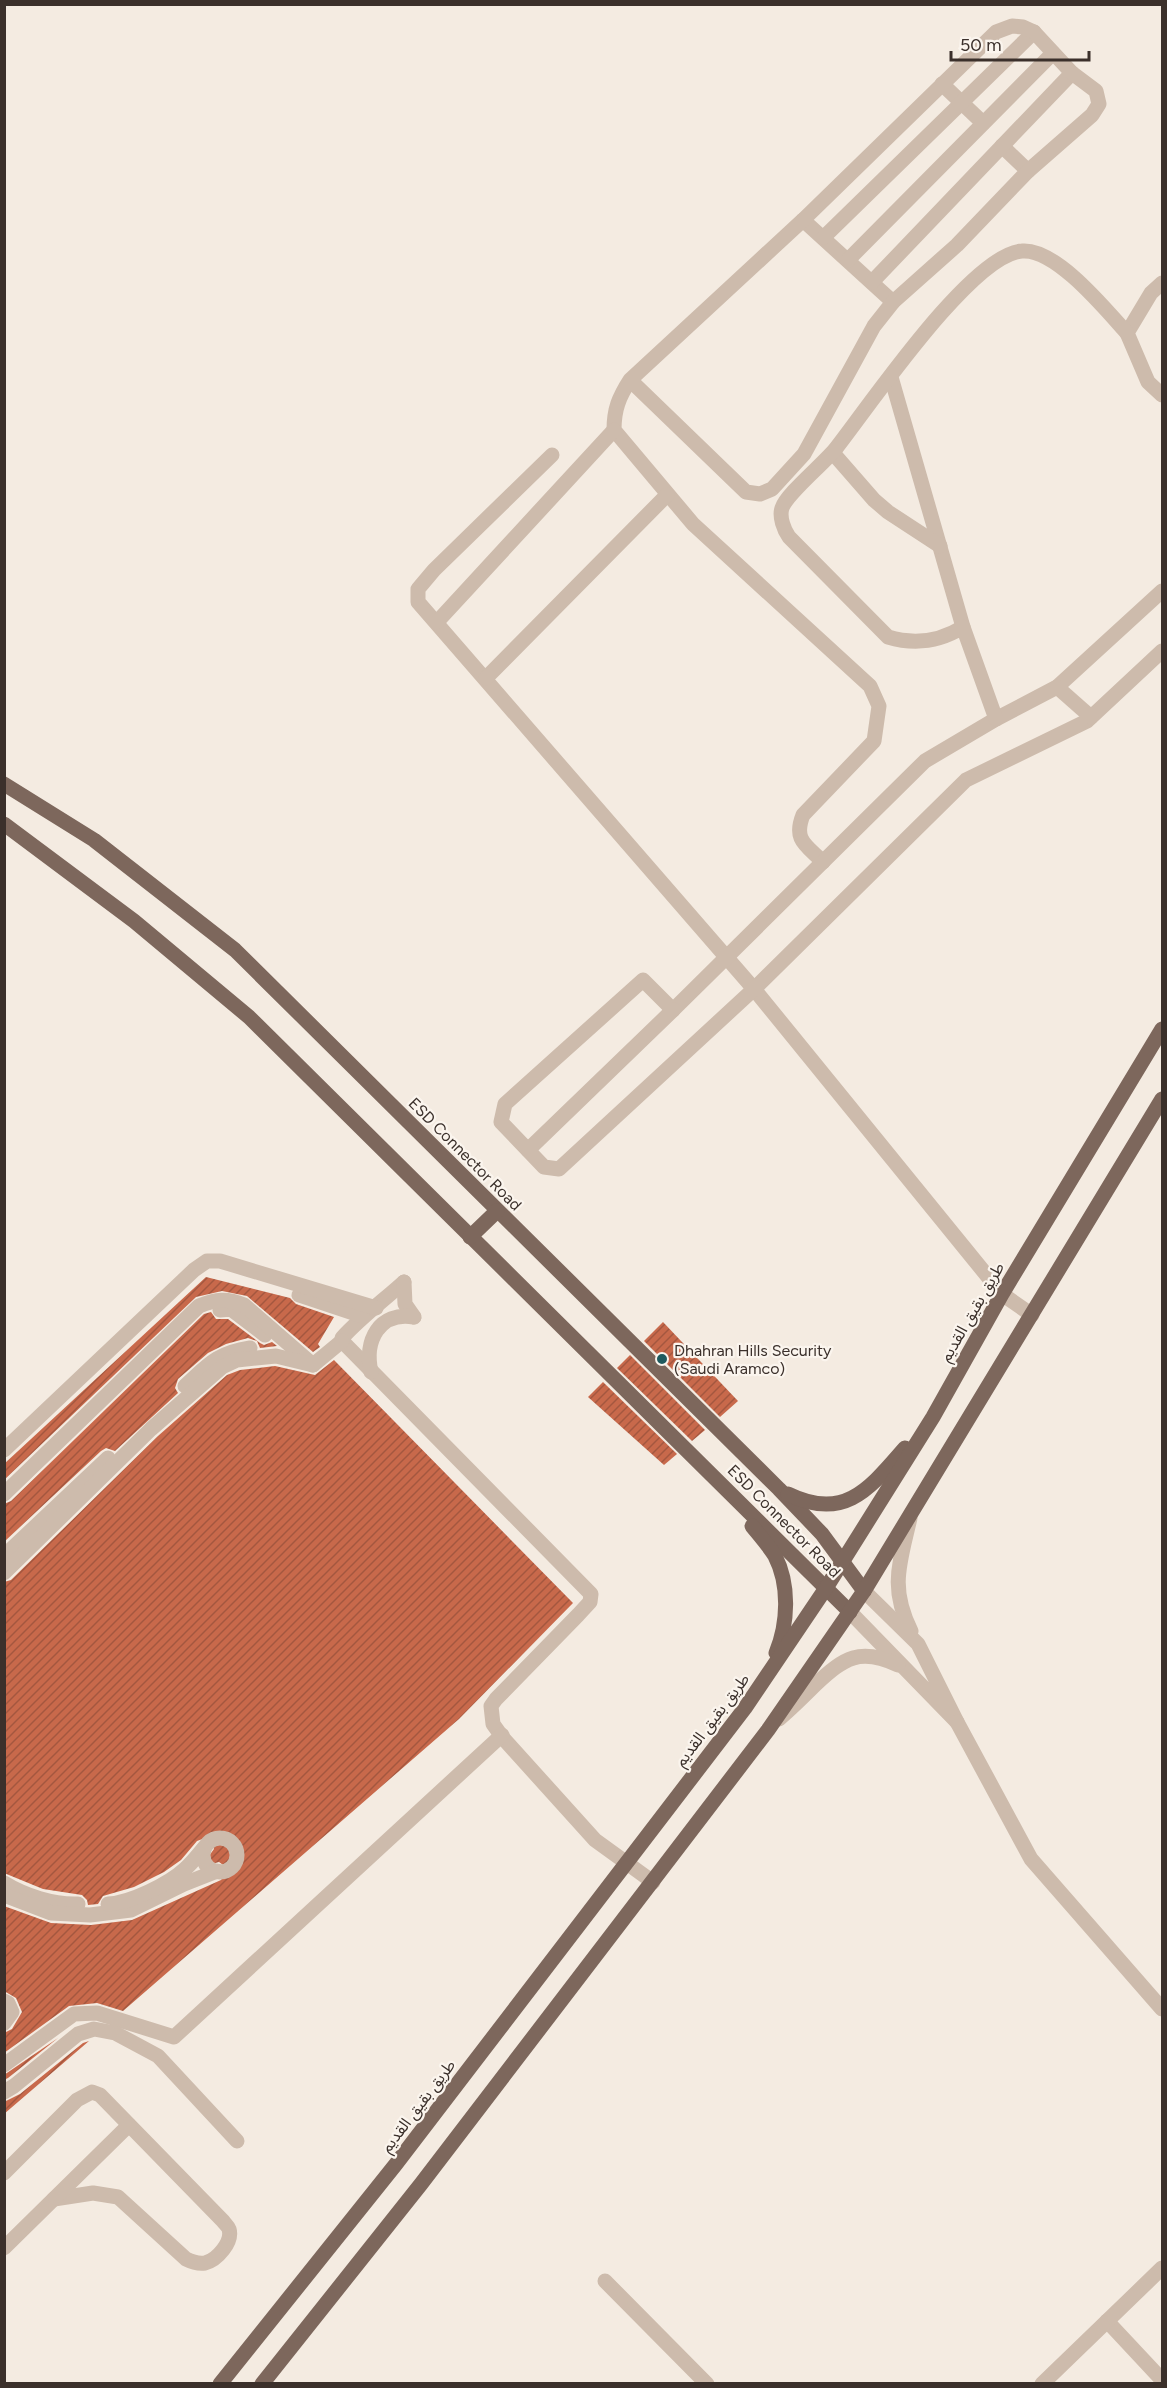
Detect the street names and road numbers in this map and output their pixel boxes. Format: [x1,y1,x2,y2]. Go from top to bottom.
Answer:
street label: ESD Connector Road [405,1094,525,1214]
street label: طريق بقيق القديم [936,1259,1011,1367]
street label: ESD Connector Road [724,1461,844,1581]
street label: طريق بقيق القديم [671,1670,756,1772]
street label: طريق بقيق القديم [377,2056,462,2158]

